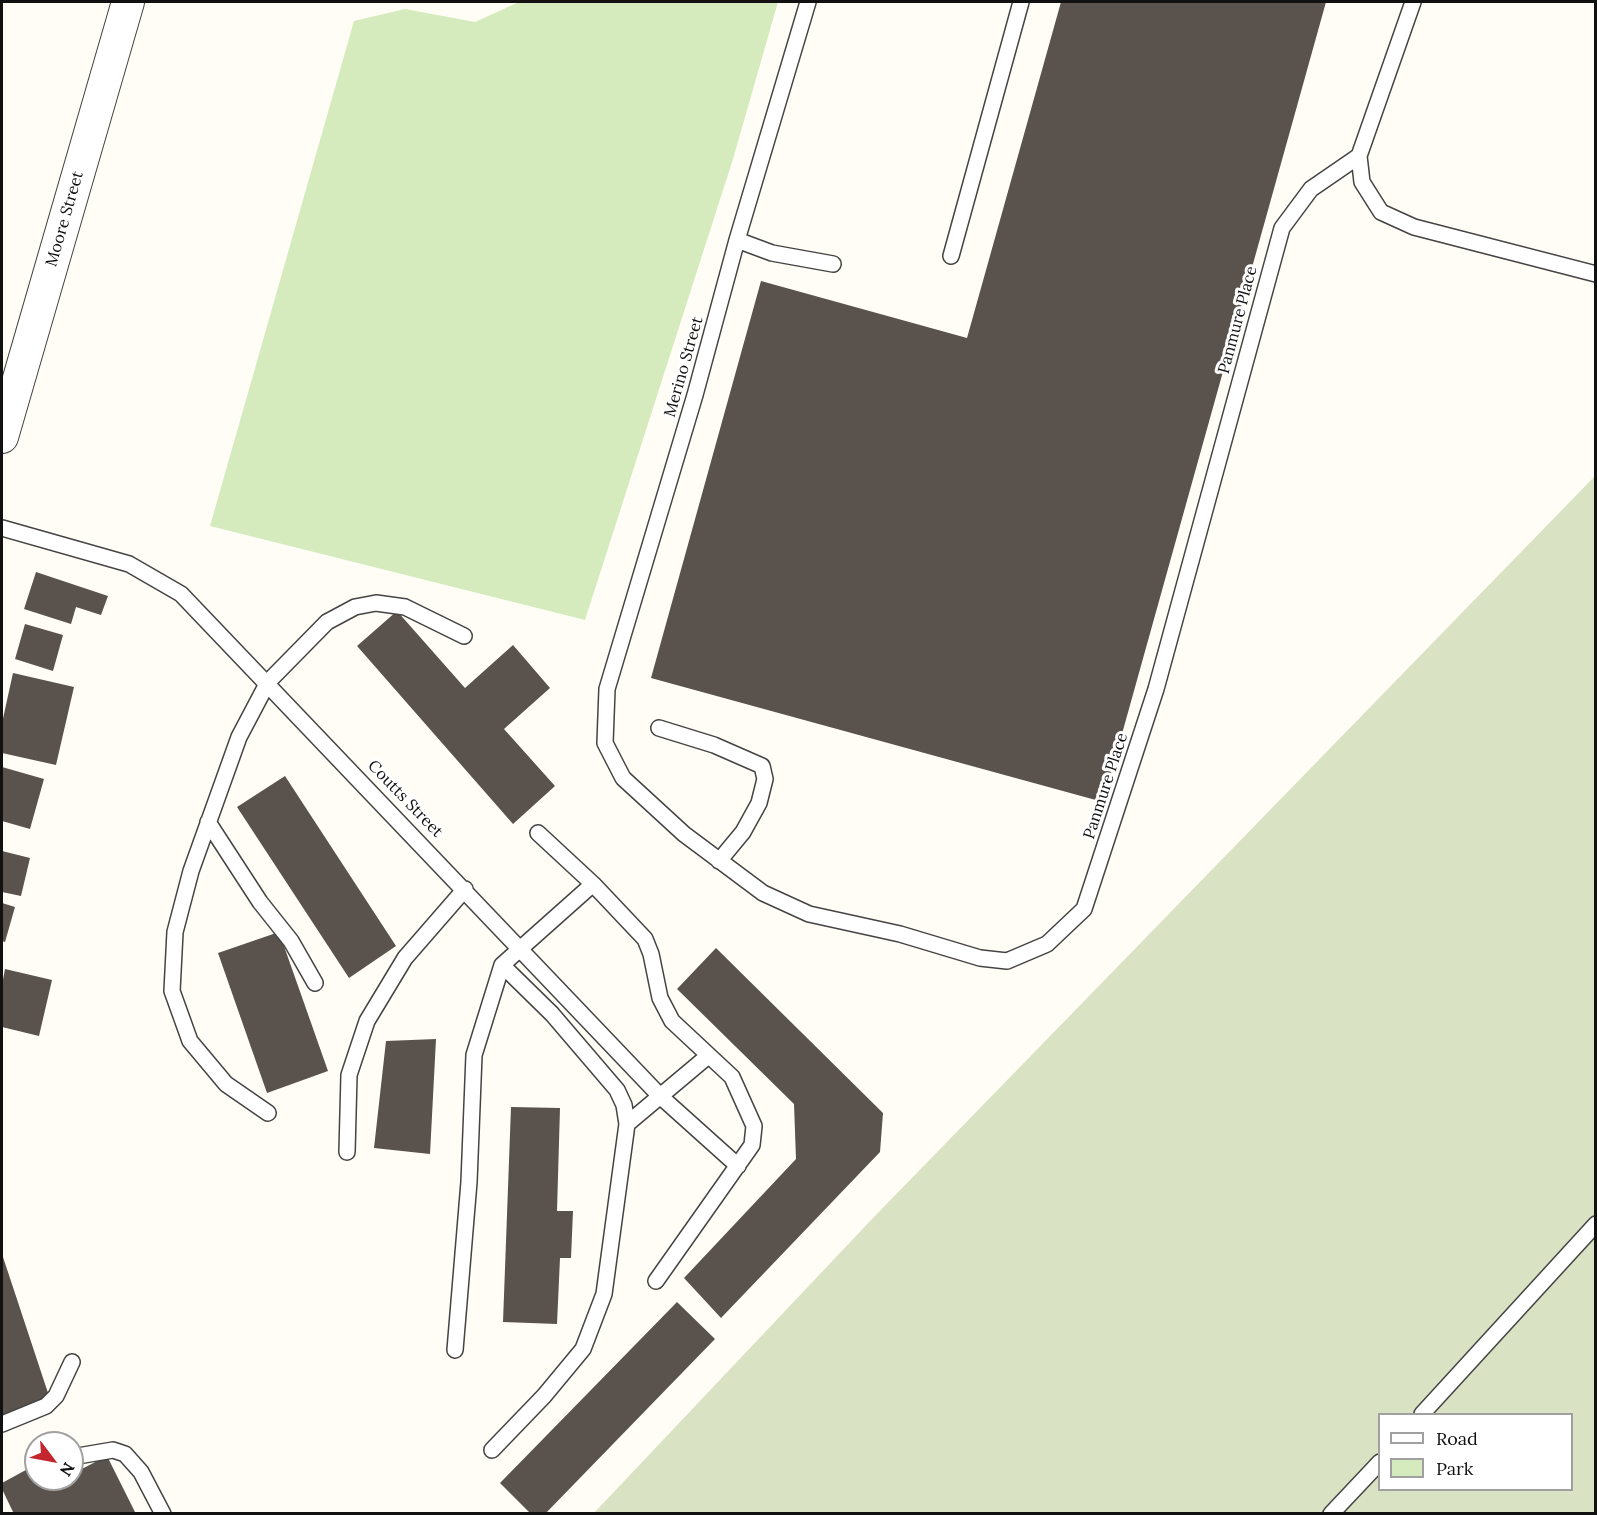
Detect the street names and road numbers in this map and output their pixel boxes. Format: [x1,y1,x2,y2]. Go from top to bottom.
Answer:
street label: Moore Street [42,169,88,269]
street label: Panmure Place [1214,264,1262,376]
street label: Merino Street [661,315,707,419]
street label: Panmure Place [1080,731,1132,841]
street label: Coutts Street [363,757,447,841]

